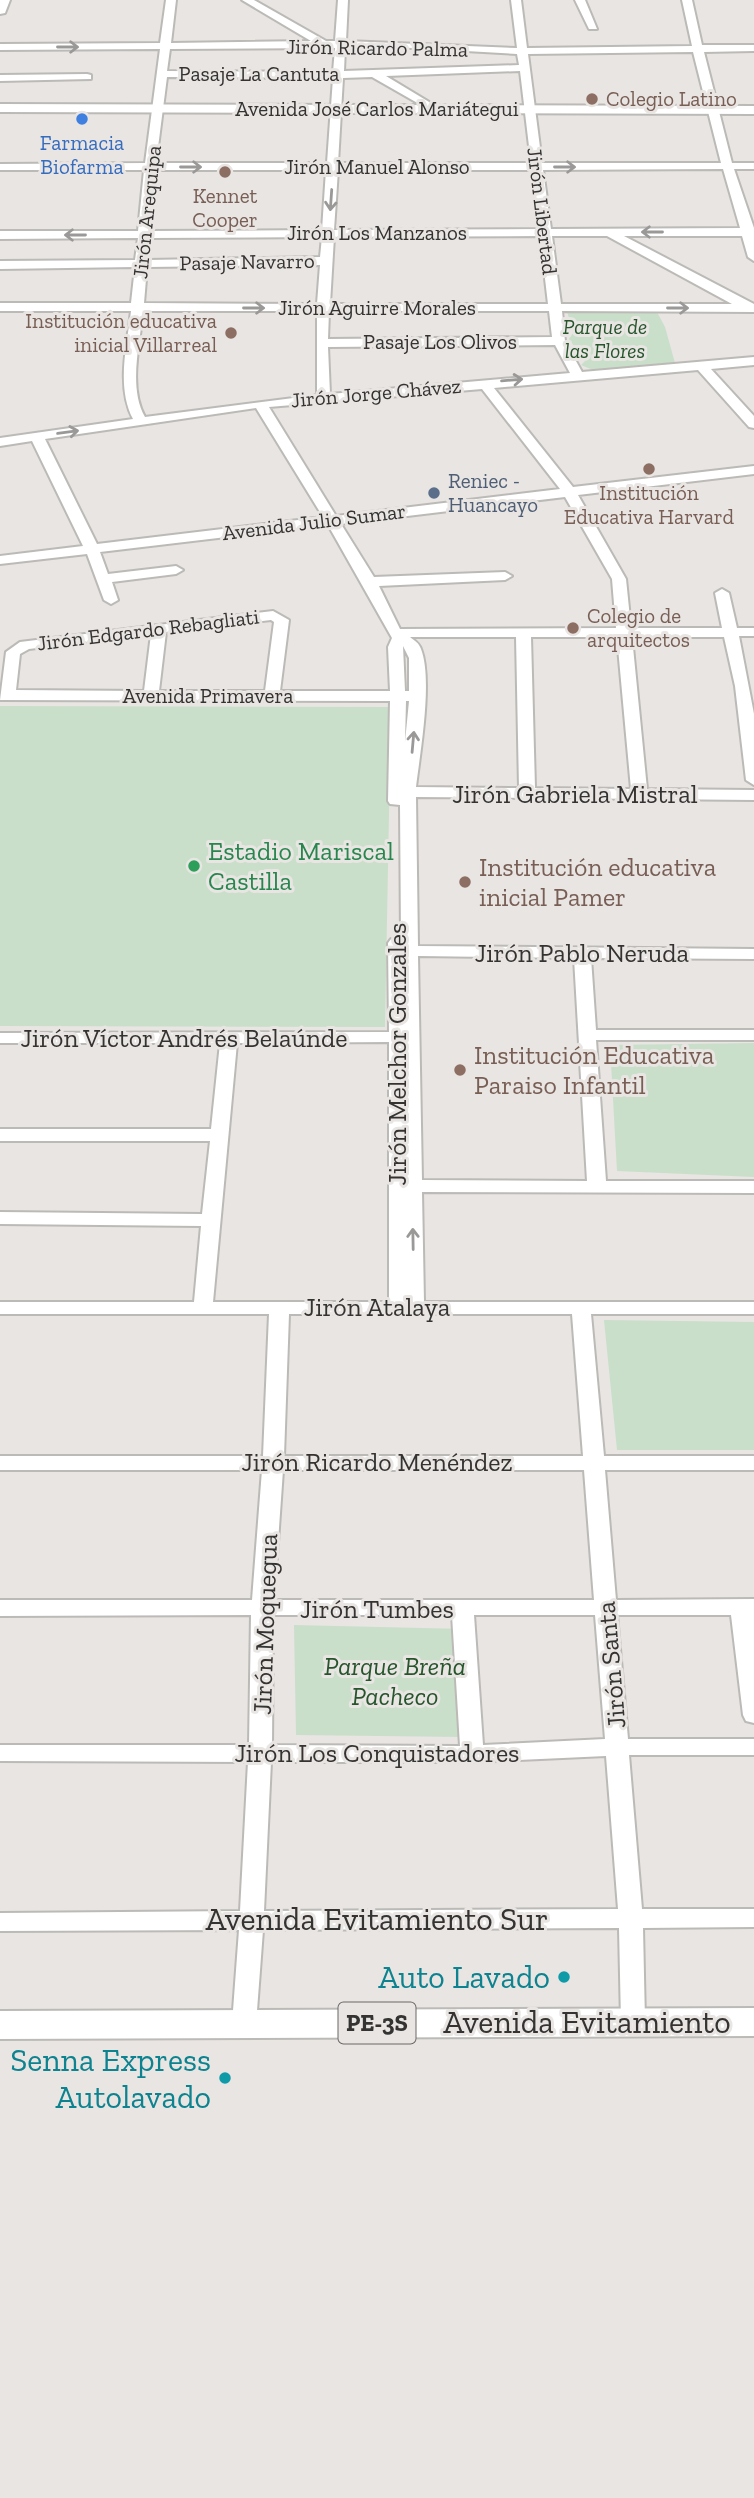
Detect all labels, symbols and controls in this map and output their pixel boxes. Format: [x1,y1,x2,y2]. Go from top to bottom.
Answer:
street label: Jirón Ricardo Palma [286,33,468,62]
one-way arrow [56,40,79,54]
street label: Pasaje La Cantuta [179,61,339,87]
place label: Colegio Latino [606,86,737,111]
marker: Colegio Latino [584,91,600,107]
street label: Avenida José Carlos Mariátegui [235,96,519,121]
marker: Farmacia Biofarma [74,111,90,127]
place label: Farmacia Biofarma [40,130,124,179]
street label: Jirón Arequipa [127,144,166,280]
street label: Jirón Libertad [522,146,563,277]
street label: Jirón Manuel Alonso [284,154,470,179]
one-way arrow [179,160,202,174]
one-way arrow [553,160,576,174]
marker: Kennet Cooper [217,164,233,180]
place label: Kennet Cooper [192,183,258,232]
one-way arrow [324,188,337,211]
street label: Jirón Los Manzanos [287,220,467,245]
one-way arrow [641,225,664,239]
one-way arrow [64,228,87,242]
street label: Pasaje Navarro [179,248,315,276]
street label: Jirón Aguirre Morales [278,295,476,320]
one-way arrow [242,301,265,314]
one-way arrow [666,301,689,315]
place label: Institución educativa inicial Villarreal [25,308,217,357]
park label: Parque de las Flores [563,314,647,363]
marker: Institución educativa inicial Villarreal [223,325,239,341]
street label: Pasaje Los Olivos [363,329,517,355]
street label: Jirón Jorge Chávez [290,373,462,412]
one-way arrow [501,374,523,387]
one-way arrow [56,425,78,438]
marker: Institución Educativa Harvard [641,461,657,477]
place label: Reniec - Huancayo [448,468,538,517]
place label: Institución Educativa Harvard [564,480,735,529]
marker: Reniec - Huancayo [426,485,442,501]
street label: Avenida Julio Sumar [221,498,407,545]
street label: Jirón Edgardo Rebagliati [35,603,261,656]
place label: Colegio de arquitectos [587,603,690,652]
marker: Colegio de arquitectos [565,620,581,636]
street label: Avenida Primavera [123,683,293,708]
one-way arrow [407,732,420,754]
street label: Jirón Gabriela Mistral [452,778,698,810]
place label: Estadio Mariscal Castilla [208,835,394,897]
place label: Institución educativa inicial Pamer [479,851,717,913]
marker: Estadio Mariscal Castilla [186,858,202,874]
marker: Institución educativa inicial Pamer [457,874,473,890]
street label: Jirón Melchor Gonzales [381,923,413,1185]
street label: Jirón Pablo Neruda [475,937,690,969]
street label: Jirón Víctor Andrés Belaúnde [21,1022,347,1054]
place label: Institución Educativa Paraiso Infantil [474,1039,715,1101]
marker: Institución Educativa Paraiso Infantil [452,1062,468,1078]
one-way arrow [407,1228,420,1251]
street label: Jirón Atalaya [304,1291,451,1323]
street label: Jirón Ricardo Menéndez [241,1446,513,1478]
street label: Jirón Moquegua [246,1532,284,1715]
street label: Jirón Tumbes [300,1593,454,1625]
street label: Jirón Santa [589,1600,632,1730]
park label: Parque Breña Pacheco [324,1650,466,1712]
street label: Jirón Los Conquistadores [234,1737,520,1769]
street label: Avenida Evitamiento Sur [206,1900,548,1938]
place label: Auto Lavado [378,1958,550,1996]
marker: Auto Lavado [556,1969,572,1985]
road number: PE-3S [338,2002,416,2044]
street label: Avenida Evitamiento [443,2003,731,2041]
place label: Senna Express Autolavado [10,2041,211,2116]
marker: Senna Express Autolavado [217,2070,233,2086]

